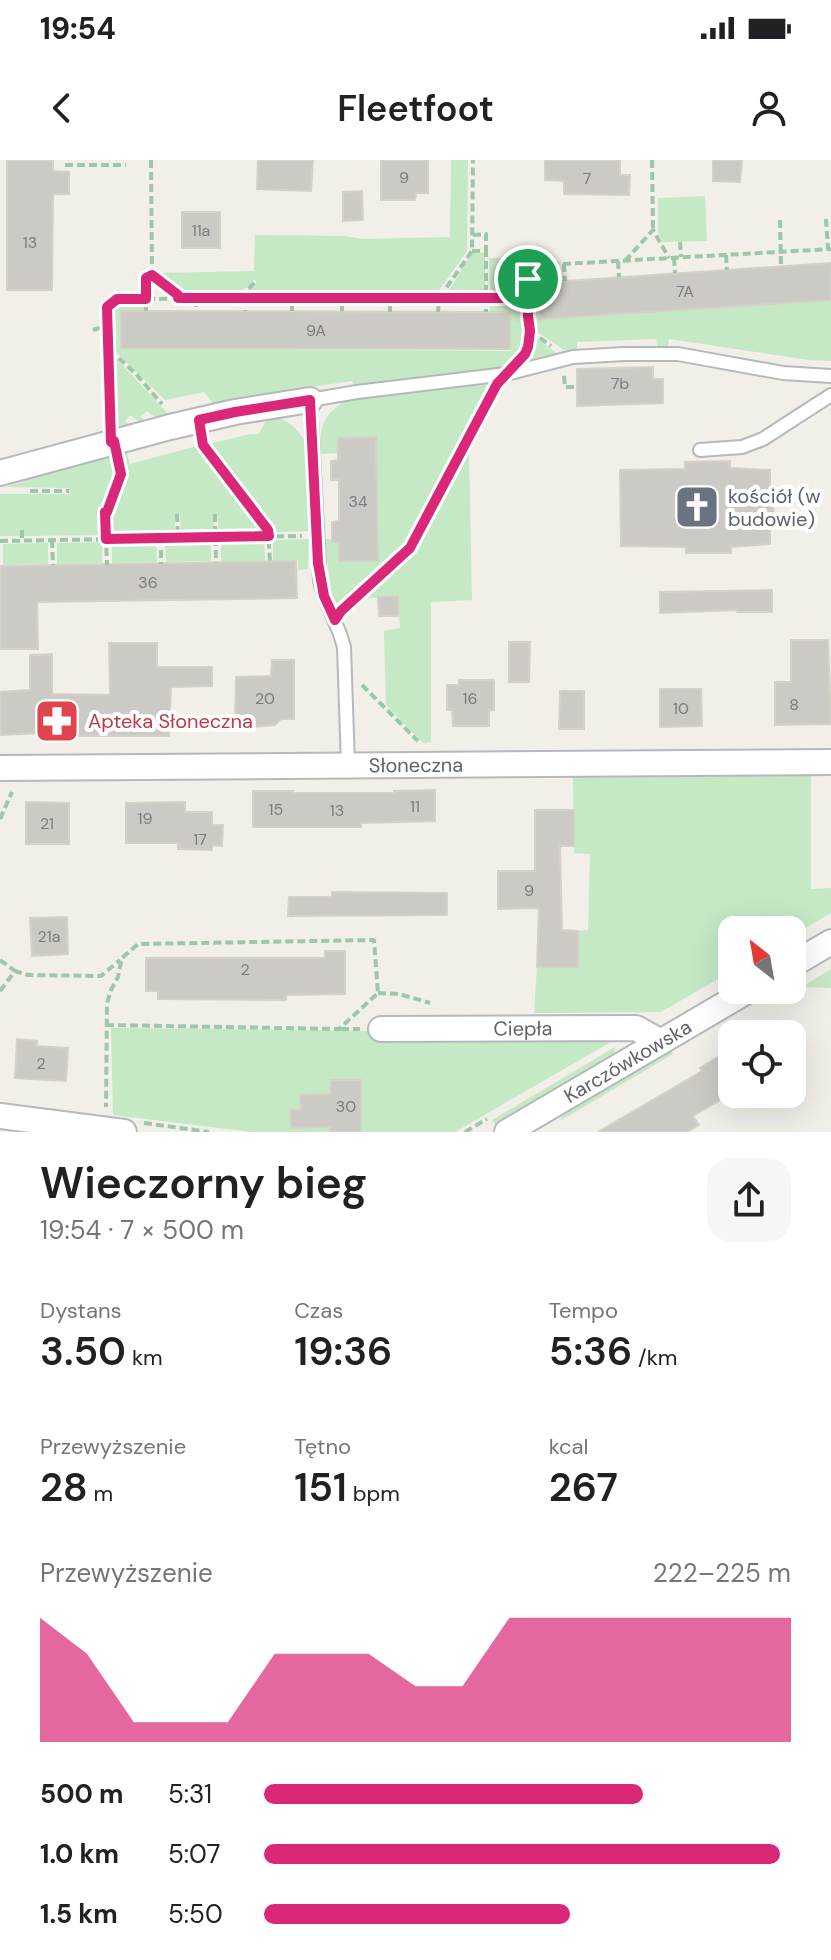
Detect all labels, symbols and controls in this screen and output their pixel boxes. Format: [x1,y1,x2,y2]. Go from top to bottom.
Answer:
text: 19:54 [40,9,116,48]
text: Fleetfoot [337,85,494,132]
icon: back [40,86,84,130]
icon: person [747,86,791,130]
house number: 9 [399,167,409,188]
house number: 7 [583,168,591,189]
house number: 11a [192,220,210,241]
house number: 13 [23,232,37,253]
pin [494,245,562,313]
icon: arrive [506,257,550,301]
house number: 7A [676,281,694,302]
house number: 9A [306,320,326,341]
house number: 7b [611,373,629,394]
church icon: kościół (w budowie) [673,483,721,531]
place label: kościół (w budowie) [728,483,820,532]
house number: 34 [348,491,368,512]
house number: 36 [138,572,158,593]
house number: 20 [255,688,275,709]
house number: 16 [462,688,478,709]
house number: 8 [789,694,799,715]
pharmacy icon: Apteka Słoneczna [33,697,81,745]
house number: 10 [673,698,689,719]
place label: Apteka Słoneczna [88,708,253,734]
street label: Słoneczna [369,752,463,778]
house number: 11 [410,796,420,817]
house number: 15 [269,799,283,820]
house number: 13 [330,800,344,821]
house number: 19 [137,808,153,829]
house number: 21 [40,813,54,834]
house number: 17 [193,829,207,850]
house number: 9 [524,880,534,901]
north arrow [718,916,806,1004]
map controls [718,916,806,1108]
house number: 21a [38,926,60,947]
house number: 2 [240,959,250,980]
street label: Karczówkowska [559,1014,696,1109]
street label: Ciepła [493,1015,553,1042]
button: locate [718,1020,806,1108]
house number: 2 [36,1053,46,1074]
house number: 30 [336,1096,356,1117]
text: Wieczorny bieg [40,1154,367,1212]
button: share [707,1158,791,1242]
text: 19:54 · 7 × 500 m [40,1213,244,1247]
text: Dystans [40,1296,122,1325]
text: Czas [294,1296,343,1325]
text: Tempo [549,1296,618,1325]
text: 3.50 [40,1325,126,1377]
text: 19:36 [294,1325,392,1377]
text: 5:36 [549,1325,632,1377]
text: km [126,1343,163,1372]
text: /km [632,1343,677,1372]
text: Przewyższenie [40,1432,186,1461]
text: Tętno [294,1432,351,1461]
text: kcal [549,1432,588,1461]
text: 28 [40,1461,88,1513]
text: 151 [294,1461,347,1513]
text: 267 [549,1461,618,1513]
text: m [88,1479,113,1508]
text: bpm [347,1479,400,1508]
text: Przewyższenie [40,1556,213,1590]
text: 222–225 m [653,1556,791,1590]
text: 500 m [40,1777,123,1811]
text: 5:31 [168,1777,212,1811]
text: 1.0 km [40,1837,119,1871]
text: 5:07 [168,1837,220,1871]
text: 1.5 km [40,1897,118,1931]
text: 5:50 [168,1897,223,1931]

